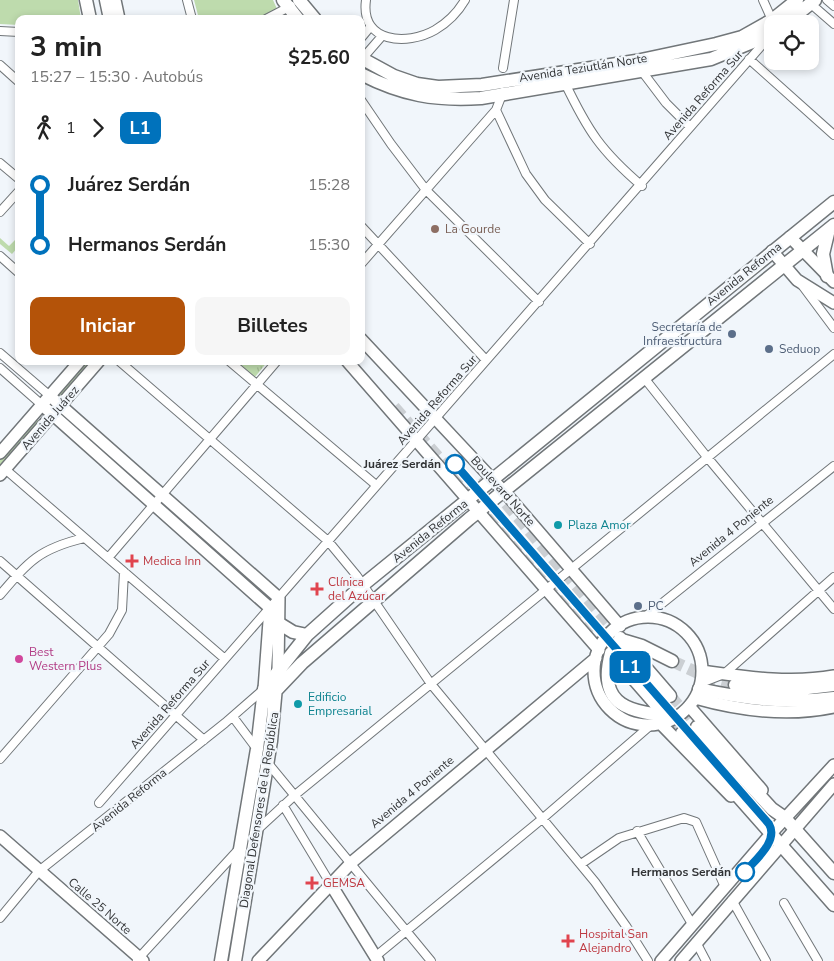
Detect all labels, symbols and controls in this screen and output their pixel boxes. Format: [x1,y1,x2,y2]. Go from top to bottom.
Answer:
map controls [764,15,819,70]
button: locate [764,15,819,70]
text: 3 min [30,28,102,66]
text: $25.60 [288,45,350,71]
street label: Avenida Reforma Sur [660,46,747,143]
street label: Avenida Teziutlán Norte [518,50,648,86]
text: 15:27 – 15:30 · Autobús [30,66,203,88]
icon: walk [30,114,58,142]
icon: forward [84,114,112,142]
text: L1 [130,116,151,140]
text: 1 [66,117,76,139]
text: Juárez Serdán [68,172,190,198]
text: 15:28 [308,174,350,196]
place label: La Gourde [445,221,501,237]
marker: La Gourde [429,223,441,235]
text: Hermanos Serdán [68,232,226,258]
text: 15:30 [308,234,350,256]
street label: Avenida Reforma [703,239,785,309]
button: Iniciar [30,297,185,355]
button: Billetes [195,297,350,355]
place label: Secretaría de Infraestructura [643,319,722,349]
marker: Secretaría de Infraestructura [726,328,738,340]
place label: Seduop [779,341,820,357]
marker: Seduop [763,343,775,355]
street label: Avenida Reforma Sur [394,351,481,448]
street label: Avenida Juárez [18,382,83,453]
street label: Boulevard Norte [467,453,539,529]
marker: Juárez Serdán [445,454,465,474]
place label: Juárez Serdán [363,456,441,472]
street label: Avenida 4 Poniente [685,492,777,570]
street label: Avenida Reforma [389,496,471,566]
place label: Plaza Amor [568,517,631,533]
marker: Plaza Amor [552,519,564,531]
place label: Medica Inn [143,553,201,569]
marker: Medica Inn [125,554,139,568]
place label: Clínica del Azúcar [328,574,386,604]
marker: Clínica del Azúcar [310,582,324,596]
place label: PC [648,598,664,614]
marker: PC [632,600,644,612]
place label: Best Western Plus [29,644,102,674]
line badge: L1 [608,651,652,683]
marker: Best Western Plus [13,653,25,665]
street label: Avenida Reforma Sur [127,655,214,752]
text: L1 [620,655,640,679]
place label: Edificio Empresarial [308,689,372,719]
marker: Edificio Empresarial [292,698,304,710]
street label: Diagonal Defensores de la República [236,711,282,909]
street label: Avenida 4 Poniente [367,752,457,832]
street label: Avenida Reforma [88,765,170,835]
marker: Hermanos Serdán [735,862,755,882]
place label: Hermanos Serdán [631,864,731,880]
street label: Calle 25 Norte [65,874,135,938]
place label: GEMSA [323,875,365,891]
marker: GEMSA [305,876,319,890]
place label: Hospital San Alejandro [579,926,648,956]
marker: Hospital San Alejandro [561,934,575,948]

